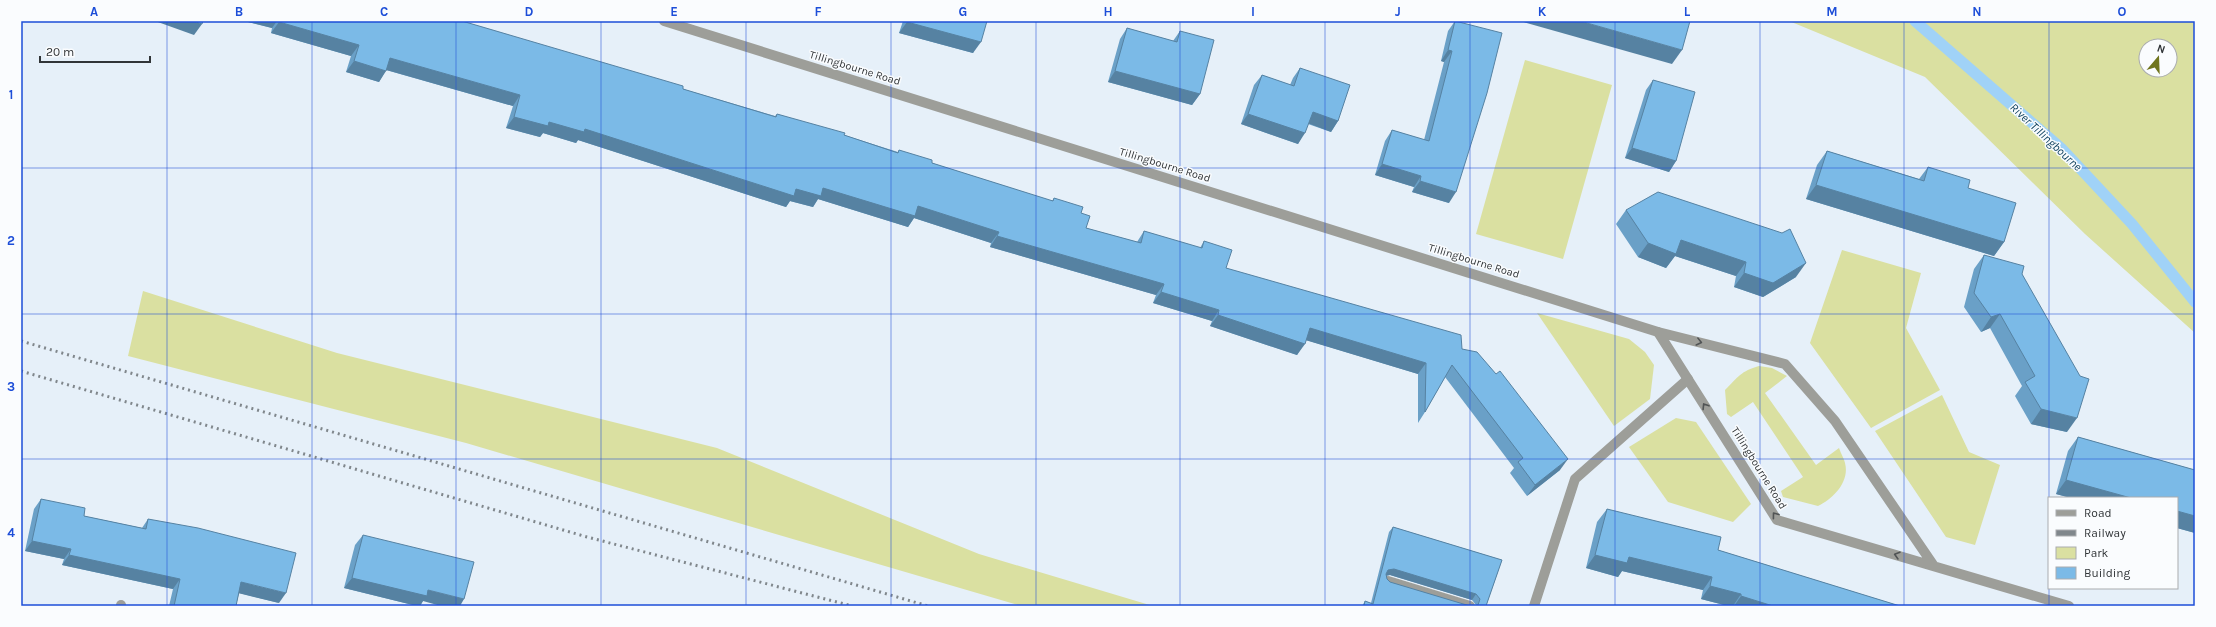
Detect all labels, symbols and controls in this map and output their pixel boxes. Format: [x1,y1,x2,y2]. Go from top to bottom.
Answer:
text: A [90,4,98,19]
text: B [235,4,243,19]
text: C [380,4,388,19]
text: D [525,4,534,19]
text: E [670,4,678,19]
text: F [814,4,822,19]
text: G [959,4,967,19]
text: H [1103,4,1113,19]
text: I [1251,4,1255,19]
text: J [1395,4,1401,19]
text: K [1538,4,1547,19]
text: L [1684,4,1691,19]
text: M [1826,4,1838,19]
text: N [1972,4,1982,19]
text: O [2118,4,2127,19]
scale bar [40,38,150,64]
north arrow [2138,38,2178,78]
text: N [2155,42,2167,56]
text: 20 m [46,45,74,59]
street label: Tillingbourne Road [808,48,902,88]
text: 1 [9,87,13,102]
water label: River Tillingbourne [2007,100,2085,174]
street label: Tillingbourne Road [1118,145,1212,185]
text: 2 [7,233,15,248]
street label: Tillingbourne Road [1427,241,1521,281]
one-way arrow [1696,337,1703,346]
text: 3 [7,379,15,394]
one-way arrow [1702,403,1710,410]
street label: Tillingbourne Road [1728,424,1790,512]
legend [2048,497,2178,589]
text: Road [2084,506,2112,520]
one-way arrow [1773,512,1780,520]
text: 4 [7,525,15,540]
text: Railway [2084,526,2126,540]
text: Park [2084,546,2109,560]
one-way arrow [1894,551,1901,560]
text: Building [2084,566,2131,580]

